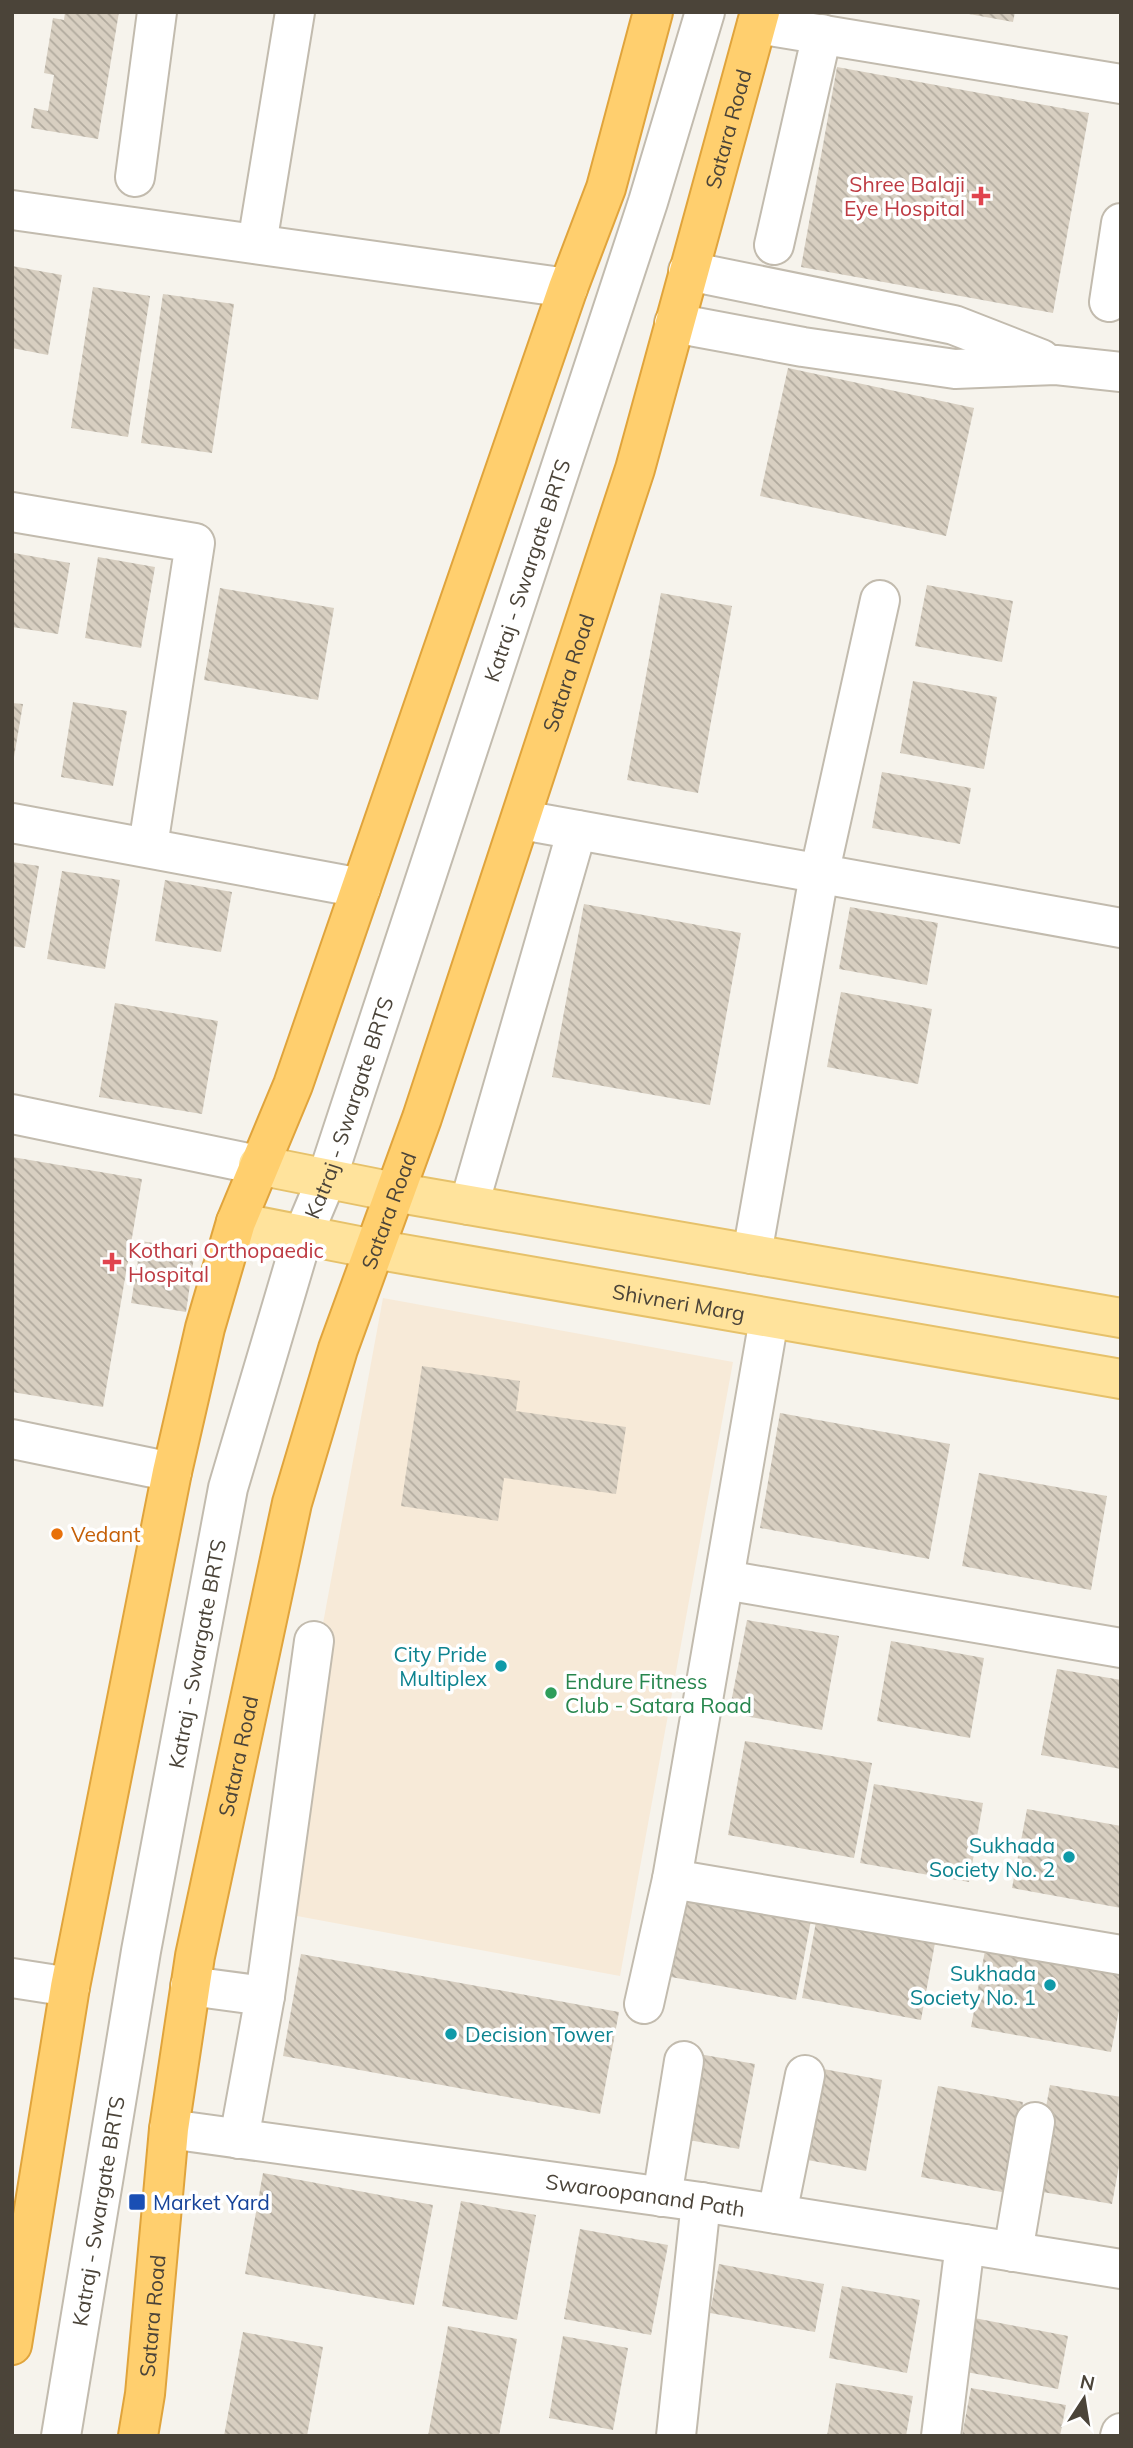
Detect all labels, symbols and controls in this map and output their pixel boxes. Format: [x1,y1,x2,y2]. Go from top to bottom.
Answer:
street label: Satara Road [699,66,757,192]
place label: Shree Balaji Eye Hospital [844,171,965,221]
marker: Shree Balaji Eye Hospital [971,186,991,206]
street label: Katraj - Swargate BRTS [478,456,576,685]
street label: Satara Road [537,610,600,735]
street label: Katraj - Swargate BRTS [298,994,399,1222]
street label: Satara Road [355,1148,422,1273]
place label: Kothari Orthopaedic Hospital [128,1237,324,1287]
marker: Kothari Orthopaedic Hospital [102,1252,122,1272]
street label: Shivneri Marg [610,1278,747,1326]
place label: Vedant [71,1521,141,1547]
marker: Vedant [49,1526,65,1542]
street label: Katraj - Swargate BRTS [163,1537,231,1770]
place label: City Pride Multiplex [393,1641,487,1691]
marker: City Pride Multiplex [493,1658,509,1674]
place label: Endure Fitness Club - Satara Road [565,1668,752,1718]
marker: Endure Fitness Club - Satara Road [543,1685,559,1701]
street label: Satara Road [212,1693,263,1819]
place label: Sukhada Society No. 2 [929,1832,1055,1882]
marker: Sukhada Society No. 2 [1061,1849,1077,1865]
place label: Sukhada Society No. 1 [910,1960,1036,2010]
marker: Sukhada Society No. 1 [1042,1977,1058,1993]
place label: Decision Tower [465,2021,613,2047]
marker: Decision Tower [443,2026,459,2042]
street label: Katraj - Swargate BRTS [66,2094,130,2328]
street label: Swaroopanand Path [544,2168,747,2222]
place label: Market Yard [153,2189,270,2215]
marker: Market Yard [127,2192,147,2212]
street label: Satara Road [134,2254,171,2378]
north arrow [1049,2364,1119,2434]
text: N [1078,2369,1097,2396]

